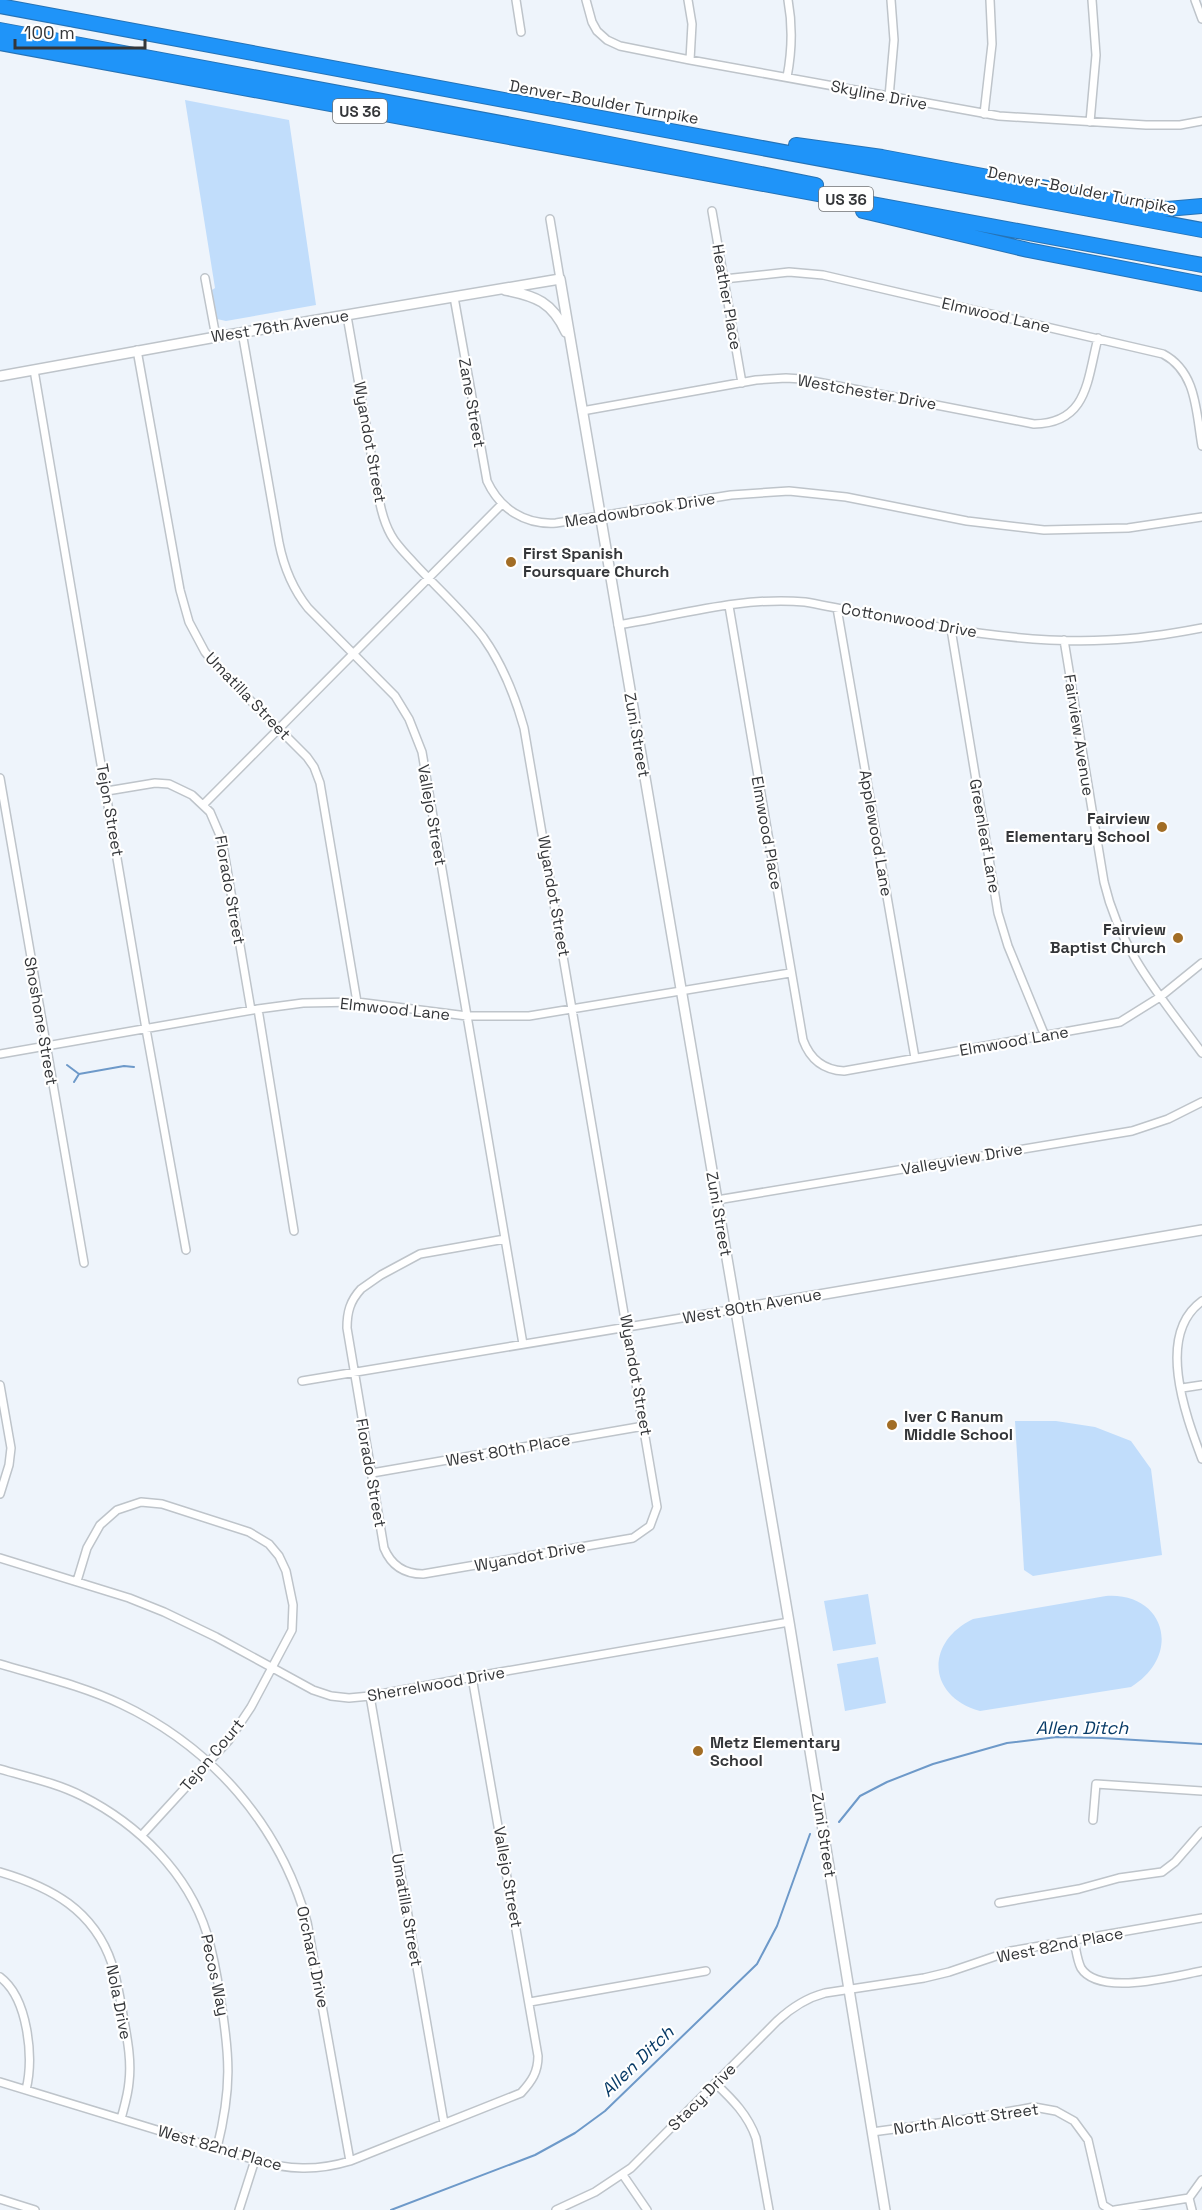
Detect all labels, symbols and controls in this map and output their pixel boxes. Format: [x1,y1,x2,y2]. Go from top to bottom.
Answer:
scale bar [15,12,146,50]
text: 100 m [24,21,75,44]
street label: Denver–Boulder Turnpike [508,75,700,129]
street label: Skyline Drive [829,75,929,115]
road number: US 36 [333,99,387,123]
street label: Denver–Boulder Turnpike [986,161,1178,219]
road number: US 36 [819,187,873,211]
street label: Heather Place [707,242,747,352]
street label: Elmwood Lane [940,292,1052,338]
street label: West 76th Avenue [210,305,350,347]
street label: Zane Street [454,357,490,449]
street label: Westchester Drive [796,369,938,415]
street label: Wyandot Street [349,380,391,504]
street label: Meadowbrook Drive [563,488,717,532]
place label: First Spanish Foursquare Church [523,543,669,582]
marker: First Spanish Foursquare Church [504,555,518,569]
street label: Cottonwood Drive [839,598,979,642]
street label: Umatilla Street [201,648,295,744]
street label: Fairview Avenue [1059,673,1099,797]
street label: Zuni Street [619,691,655,779]
street label: Tejon Street [92,762,128,858]
street label: Vallejo Street [413,763,451,867]
street label: Applewood Lane [855,768,897,898]
street label: Elmwood Place [747,775,787,891]
street label: Greenleaf Lane [965,777,1005,895]
place label: Fairview Elementary School [1006,808,1150,847]
marker: Fairview Elementary School [1155,820,1169,834]
street label: Florado Street [210,834,250,946]
street label: Wyandot Street [533,834,575,958]
place label: Fairview Baptist Church [1050,919,1166,958]
marker: Fairview Baptist Church [1171,931,1185,945]
street label: Shoshone Street [19,955,63,1087]
street label: Elmwood Lane [339,993,451,1025]
street label: Elmwood Lane [958,1021,1070,1061]
street label: Valleyview Drive [900,1138,1024,1180]
street label: Zuni Street [701,1170,737,1258]
street label: West 80th Avenue [681,1283,823,1329]
street label: Wyandot Street [615,1313,657,1437]
place label: Iver C Ranum Middle School [904,1406,1013,1445]
street label: Florado Street [351,1417,391,1529]
marker: Iver C Ranum Middle School [885,1418,899,1432]
street label: West 80th Place [444,1429,572,1471]
street label: Wyandot Drive [473,1536,587,1576]
street label: Sherrelwood Drive [366,1662,506,1706]
street label: Tejon Court [176,1714,248,1796]
water label: Allen Ditch [1036,1716,1129,1739]
place label: Metz Elementary School [710,1732,840,1771]
marker: Metz Elementary School [691,1744,705,1758]
street label: Zuni Street [807,1791,841,1879]
street label: Vallejo Street [489,1825,527,1929]
street label: Umatilla Street [387,1852,427,1968]
street label: Orchard Drive [292,1904,334,2010]
street label: West 82nd Place [995,1922,1125,1968]
street label: Pecos Way [196,1932,234,2018]
street label: Nola Drive [101,1963,137,2041]
water label: Allen Ditch [596,2020,679,2101]
street label: Stacy Drive [663,2058,741,2136]
street label: North Alcott Street [892,2098,1040,2140]
street label: West 82nd Place [155,2120,285,2176]

